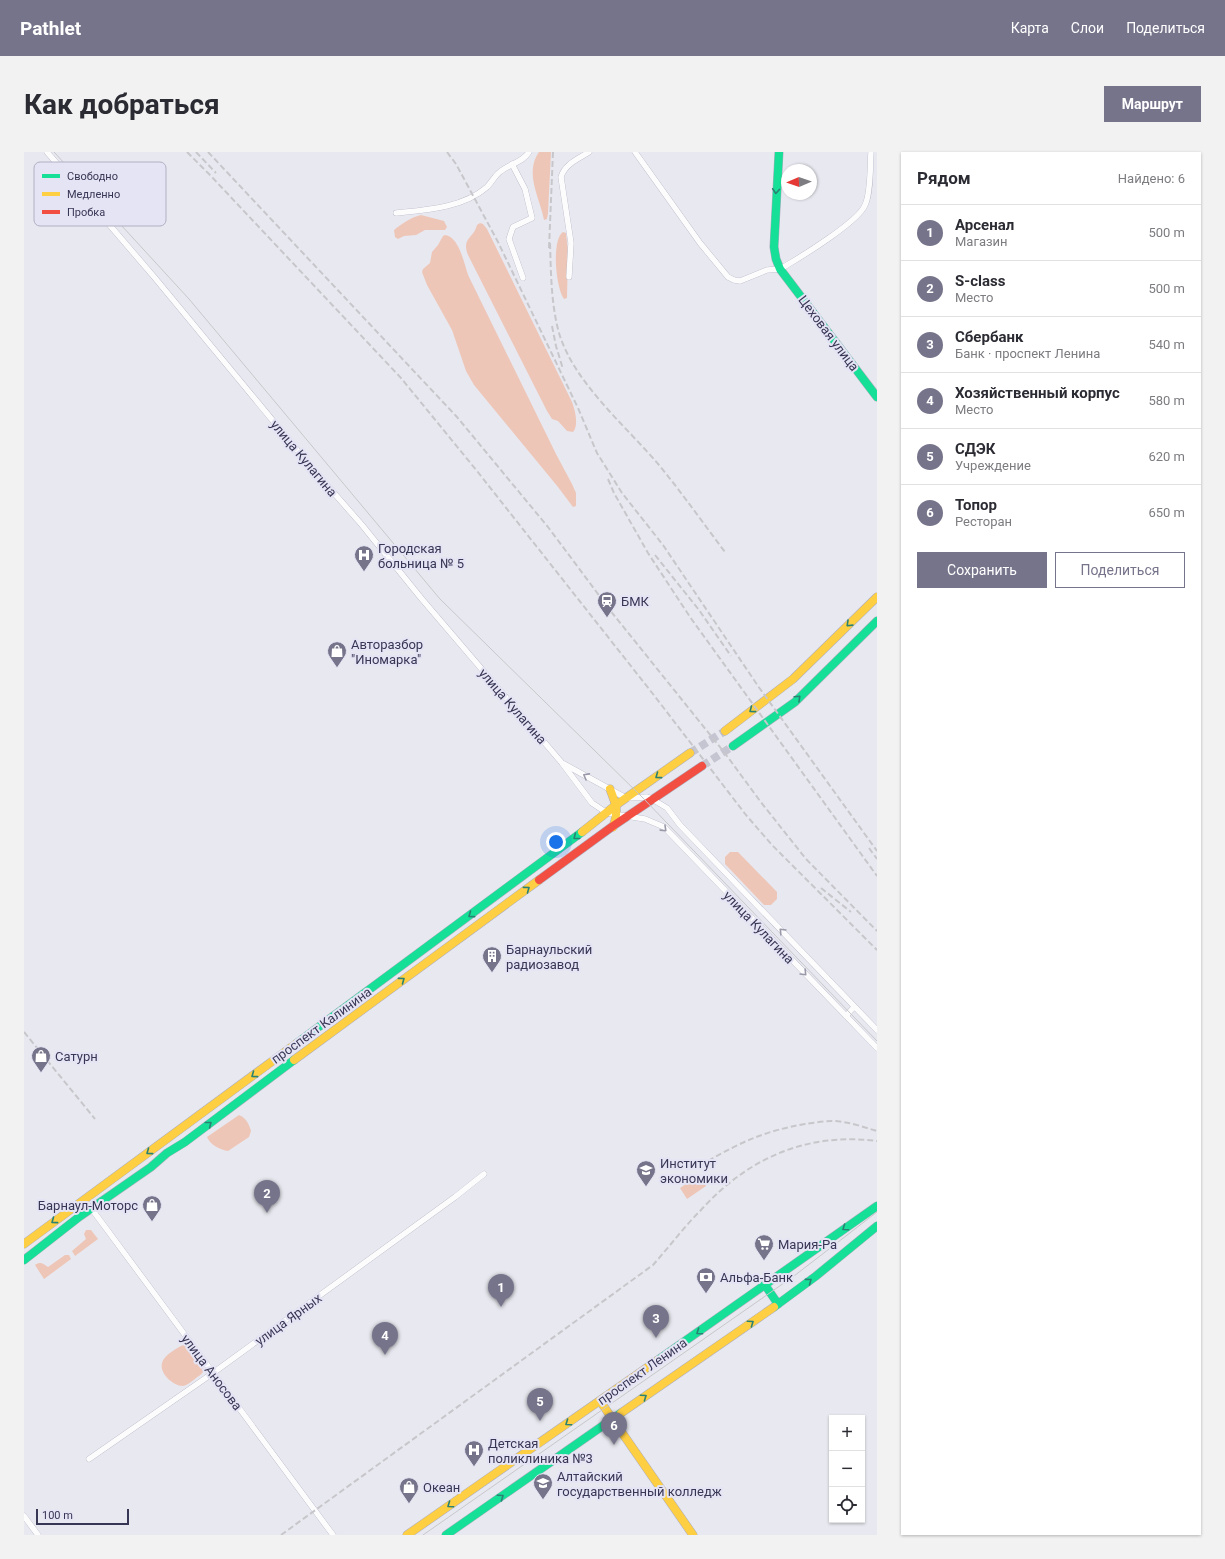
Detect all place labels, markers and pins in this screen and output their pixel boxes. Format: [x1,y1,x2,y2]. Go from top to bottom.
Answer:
place label: Городская больница № 5 [378,541,464,571]
hospital icon: Городская больница № 5 [353,544,375,572]
station icon: БМК [596,590,618,618]
place label: БМК [621,594,650,609]
place label: Авторазбор "Иномарка" [351,637,423,667]
shop icon: Авторазбор "Иномарка" [326,640,348,668]
place label: Барнаульский радиозавод [506,942,592,972]
building icon: Барнаульский радиозавод [481,945,503,973]
shop icon: Сатурн [30,1045,52,1073]
place label: Сатурн [55,1049,98,1064]
place label: Институт экономики [660,1156,728,1186]
school or university icon: Институт экономики [635,1159,657,1187]
pin: 2 [254,1180,280,1213]
shop icon: Барнаул-Моторс [141,1194,163,1222]
place label: Барнаул-Моторс [38,1198,138,1213]
supermarket icon: Мария-Ра [753,1233,775,1261]
place label: Мария-Ра [778,1237,837,1252]
bank icon: Альфа-Банк [695,1266,717,1294]
place label: Альфа-Банк [720,1270,793,1285]
pin: 1 [488,1274,514,1307]
pin: 3 [643,1305,669,1338]
pin: 4 [372,1322,398,1355]
pin: 5 [527,1388,553,1421]
pin: 6 [601,1412,627,1445]
place label: Детская поликлиника №3 [488,1436,593,1466]
hospital icon: Детская поликлиника №3 [463,1439,485,1467]
place label: Алтайский государственный колледж [557,1469,722,1499]
school or university icon: Алтайский государственный колледж [532,1472,554,1500]
shop icon: Океан [398,1476,420,1504]
place label: Океан [423,1480,460,1495]

